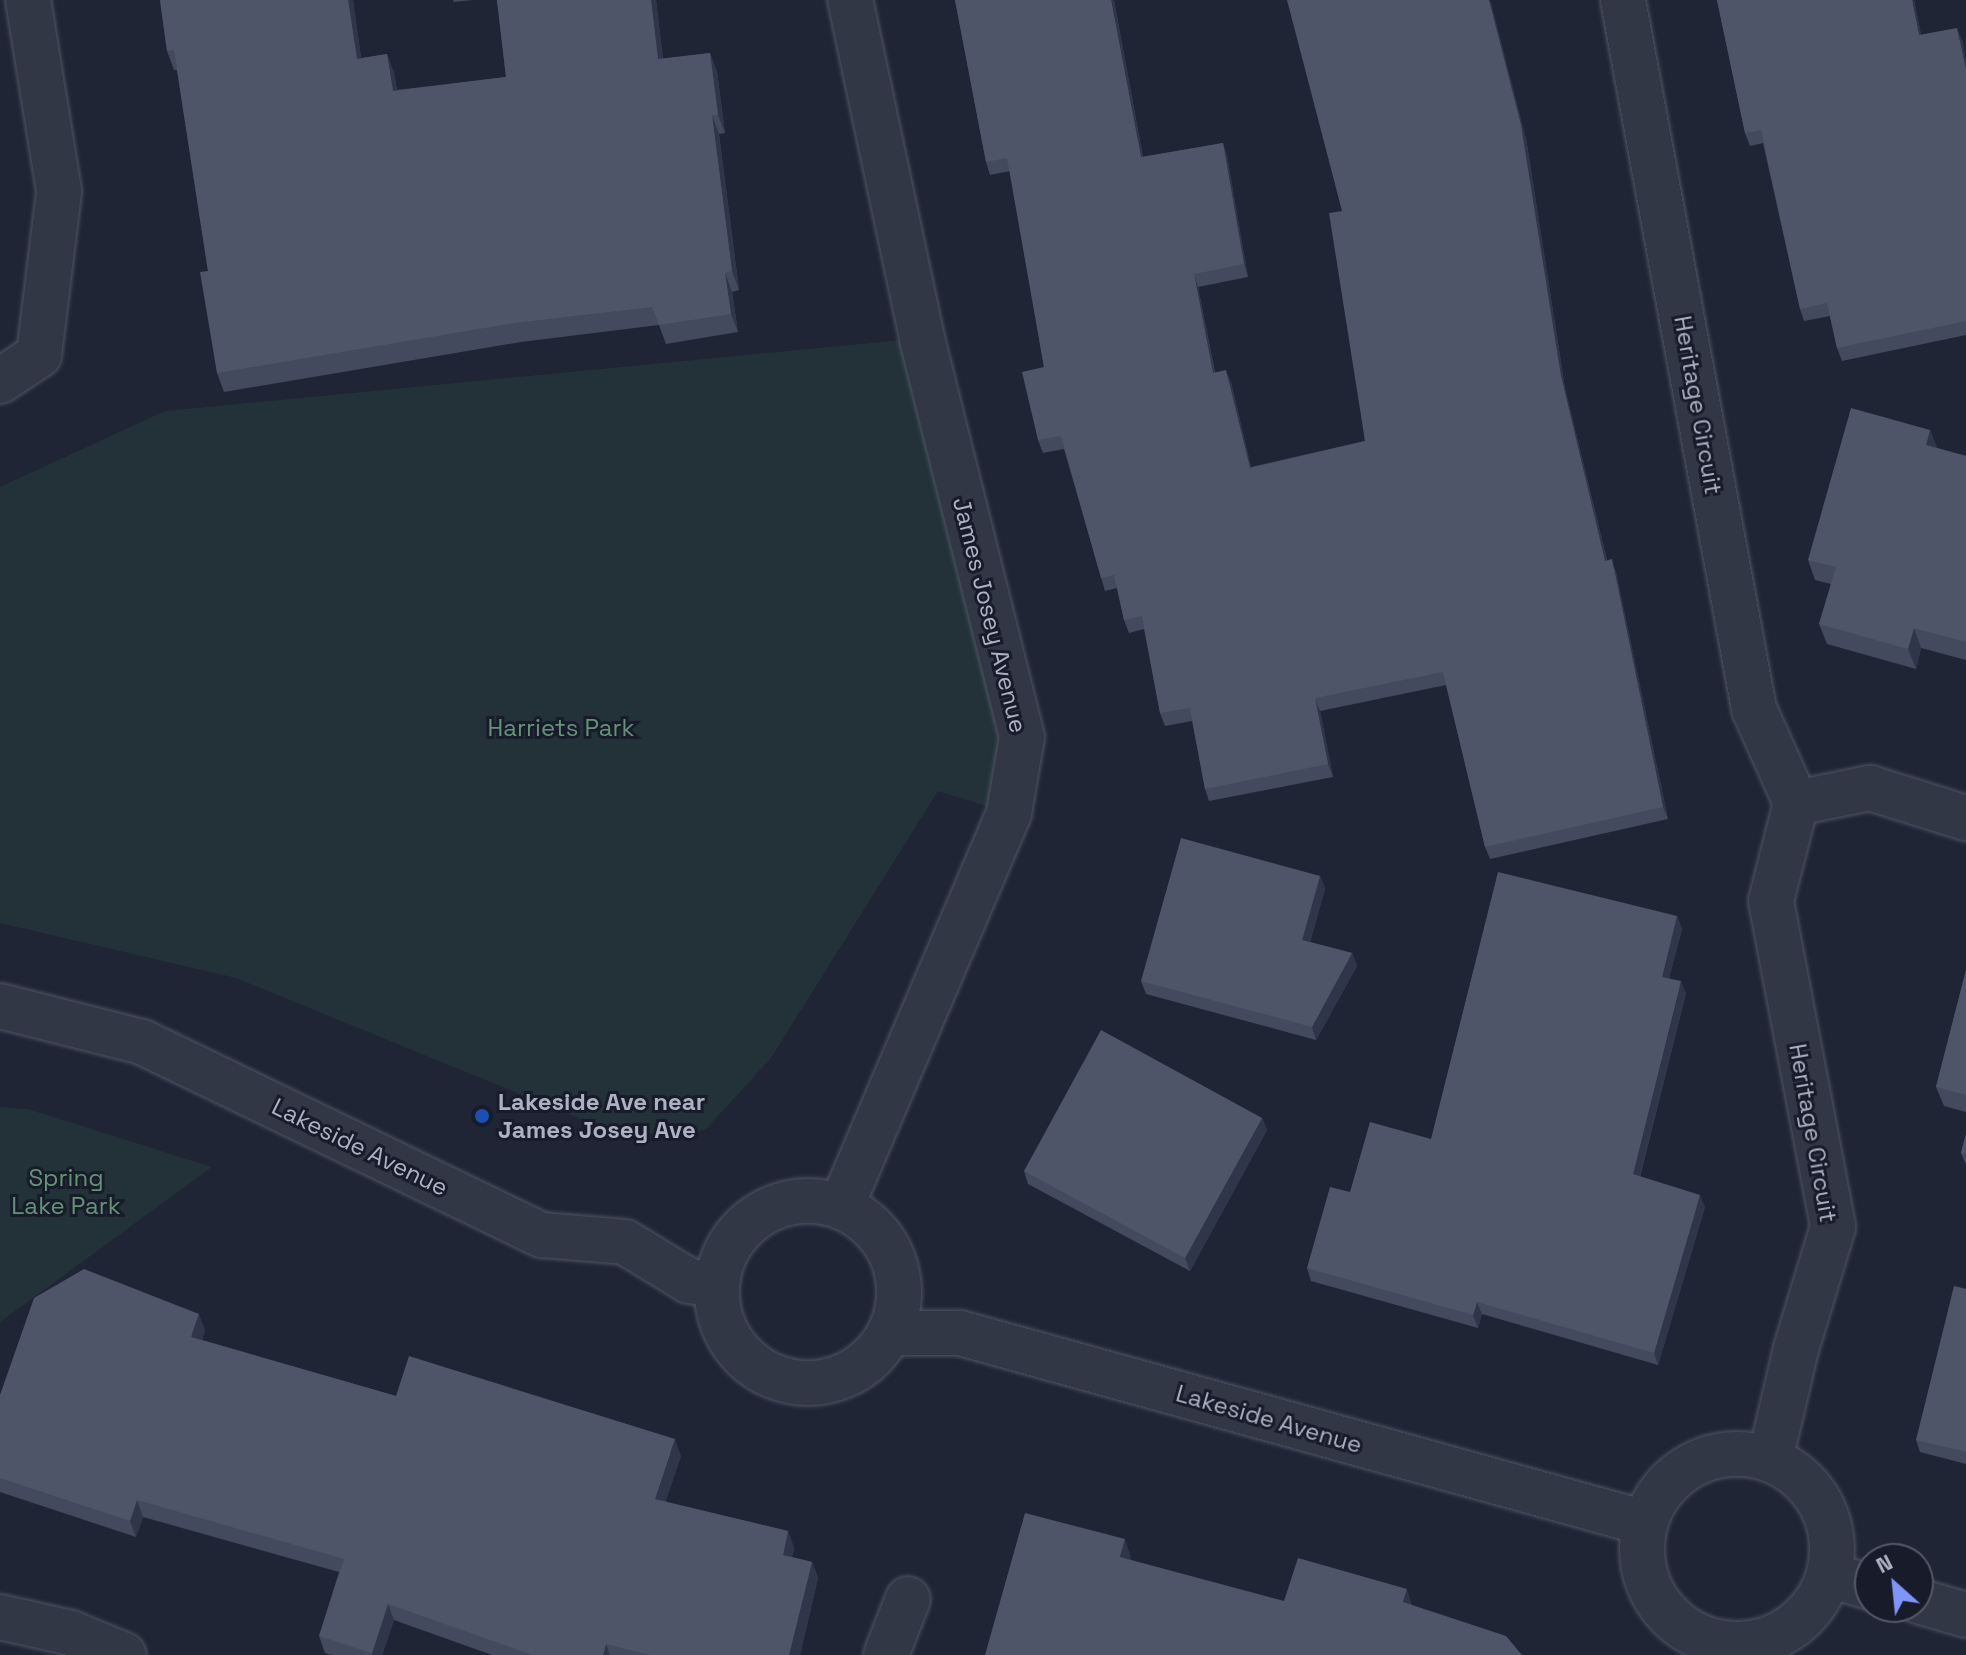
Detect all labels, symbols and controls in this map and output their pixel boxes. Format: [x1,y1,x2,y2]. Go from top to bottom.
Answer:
street label: Heritage Circuit [1668,313,1728,497]
street label: James Josey Avenue [947,494,1033,736]
park label: Harriets Park [487,714,635,742]
street label: Heritage Circuit [1783,1041,1843,1225]
place label: Lakeside Ave near James Josey Ave [498,1088,706,1144]
street label: Lakeside Avenue [267,1092,453,1202]
marker: Lakeside Ave near James Josey Ave [473,1107,491,1125]
park label: Spring Lake Park [11,1164,121,1220]
street label: Lakeside Avenue [1173,1379,1365,1459]
north arrow [1854,1543,1934,1623]
text: N [1871,1548,1897,1579]

